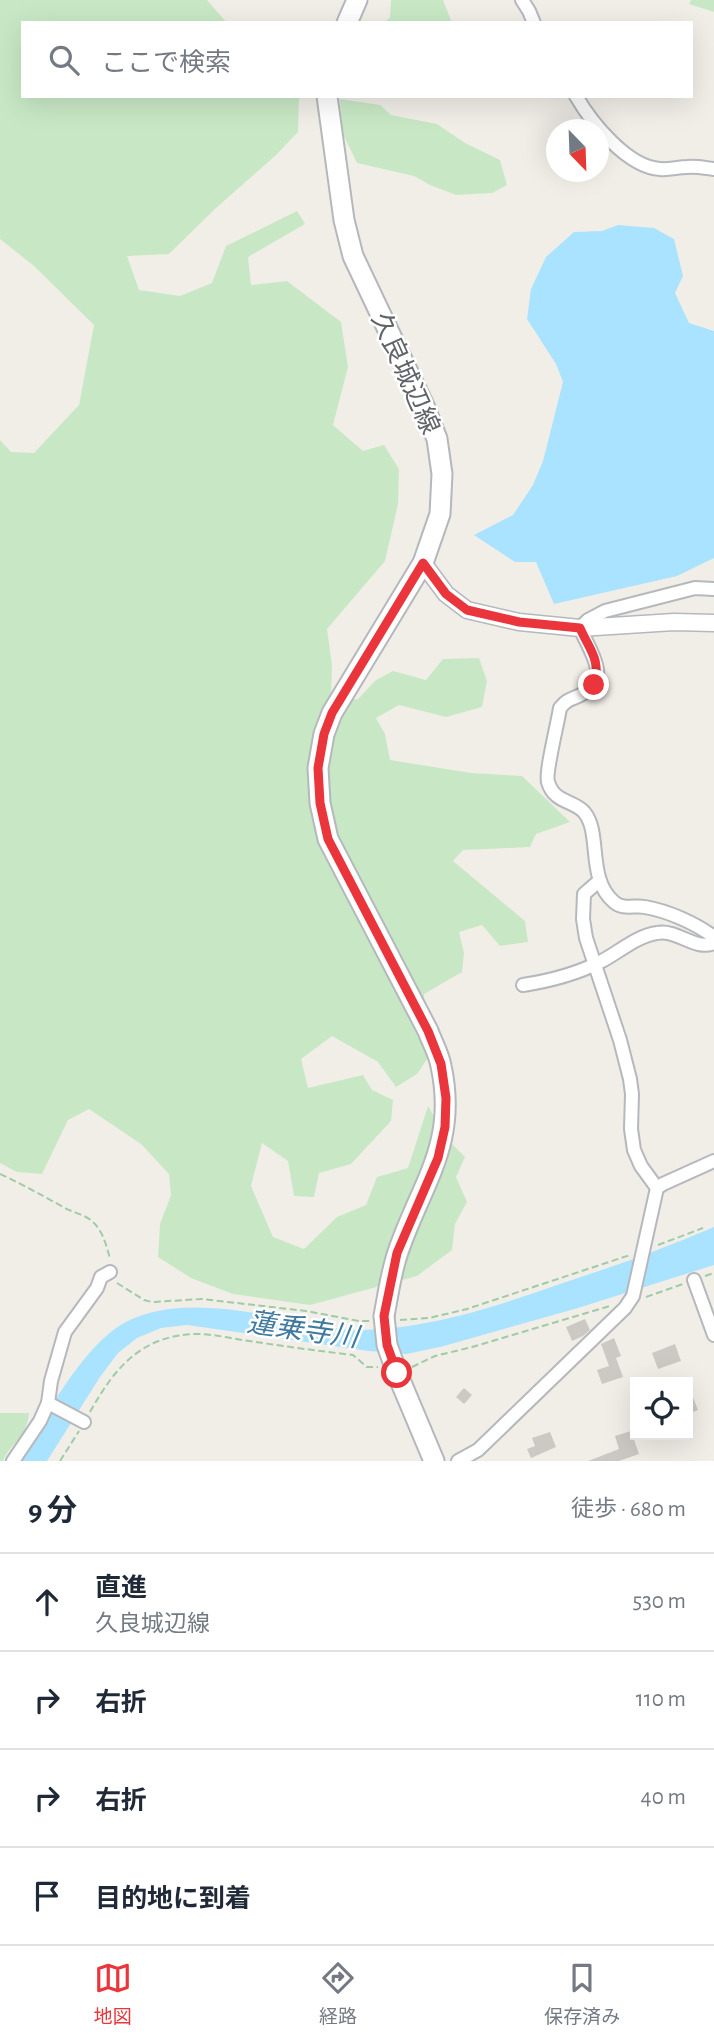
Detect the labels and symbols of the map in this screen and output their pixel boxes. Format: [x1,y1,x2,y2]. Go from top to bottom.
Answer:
north arrow [546,119,609,182]
street label: 久良城辺線 [367,308,445,438]
route end [578,669,609,700]
water label: 蓮乗寺川 [245,1307,363,1353]
route start [381,1357,412,1388]

